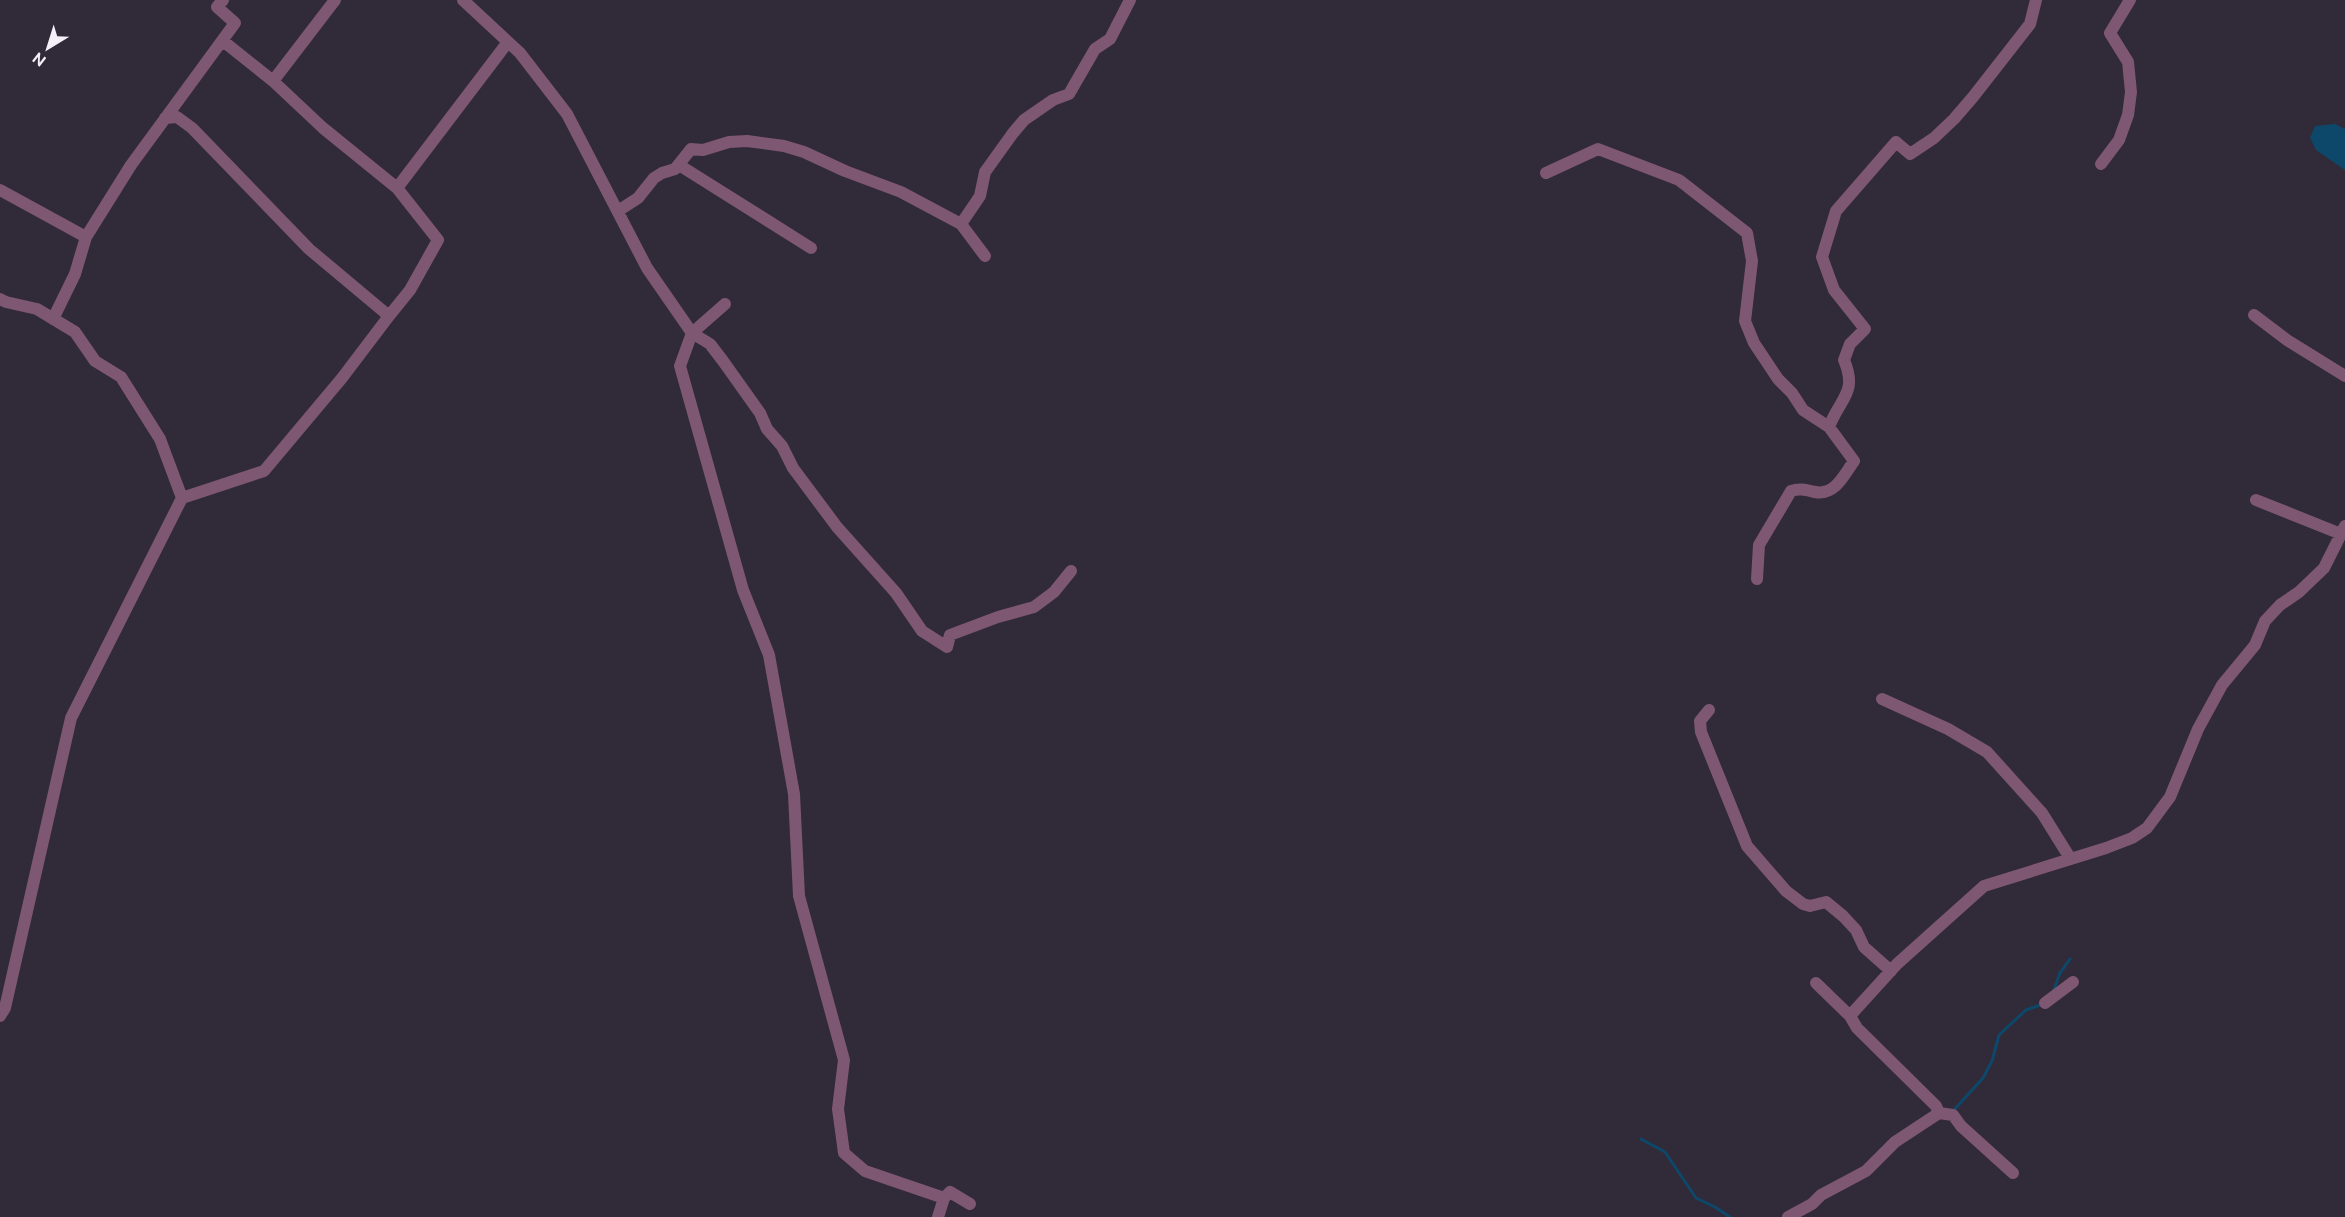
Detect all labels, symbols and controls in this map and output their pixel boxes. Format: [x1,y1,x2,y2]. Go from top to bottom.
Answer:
north arrow [18,18,78,78]
text: N [29,49,49,71]

